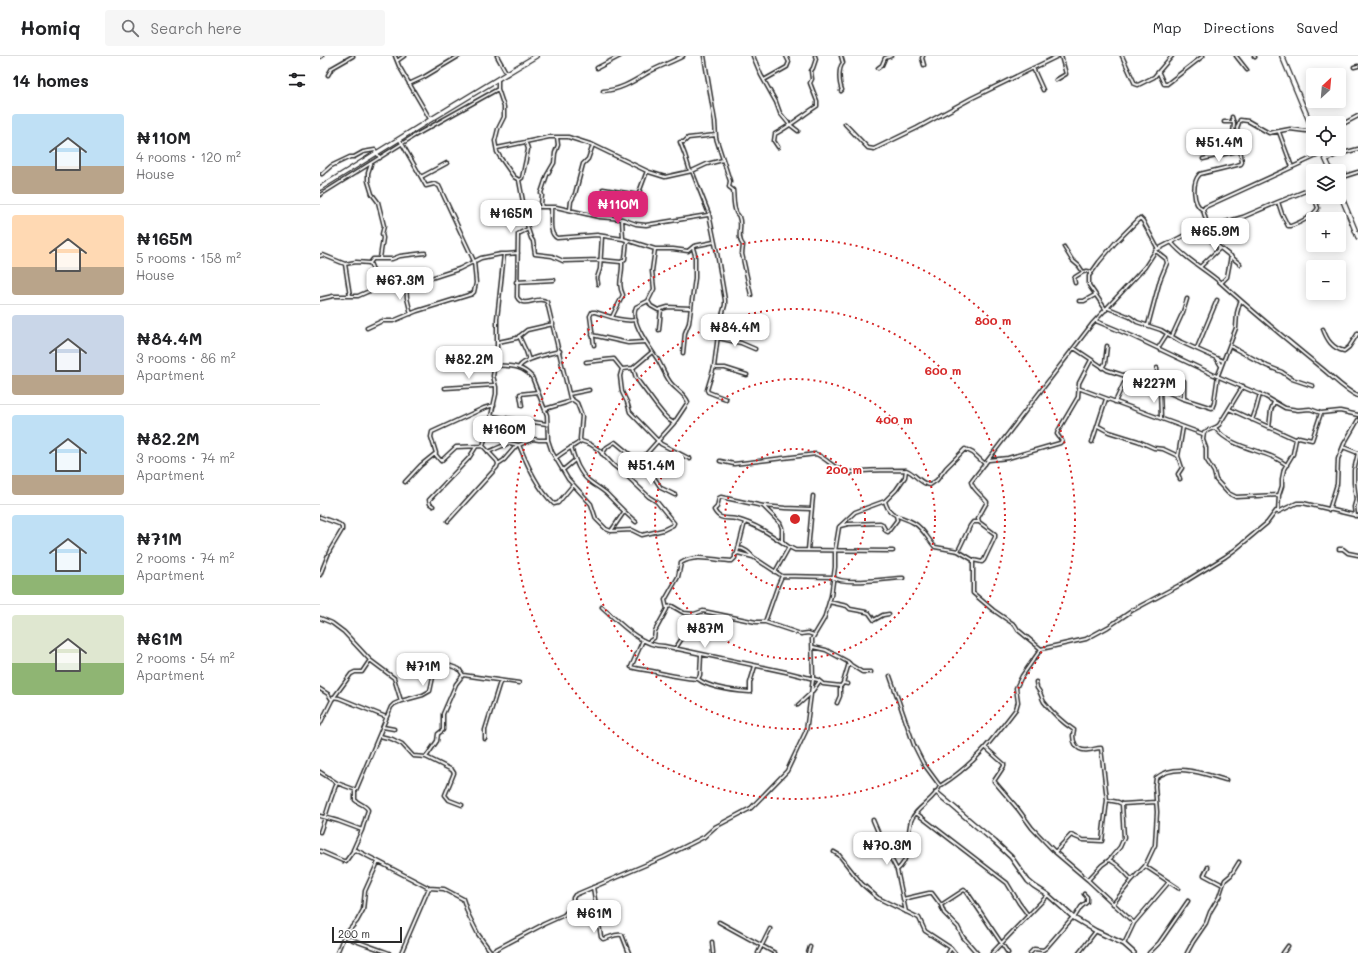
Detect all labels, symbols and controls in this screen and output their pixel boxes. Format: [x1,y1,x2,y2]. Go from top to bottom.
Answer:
search box [105,10,385,46]
text: Homiq [20,15,81,40]
icon: search [119,17,141,39]
text: Search here [151,18,242,38]
text: Map [1153,18,1181,37]
text: Directions [1203,18,1274,37]
text: Saved [1296,18,1338,37]
north arrow [1306,68,1346,108]
map controls [1306,68,1346,300]
text: 14 homes [12,69,89,91]
icon: filters [286,69,308,91]
button: locate [1306,116,1346,156]
text: ₦110M [136,126,191,148]
pin: ₦51.4M [1186,129,1252,163]
icon: home [44,130,92,178]
text: ₦51.4M [1195,133,1243,150]
text: 4 rooms · 120 m² [136,148,241,165]
button: layers [1306,164,1346,204]
text: House [136,165,174,182]
pin: ₦110M [590,191,646,225]
text: ₦110M [597,195,639,212]
pin: ₦165M [483,200,539,234]
text: ₦165M [489,204,533,221]
button: + [1306,212,1346,252]
pin: ₦65.9M [1182,218,1248,252]
text: ₦65.9M [1190,222,1240,239]
text: ₦165M [136,227,193,249]
icon: home [44,231,92,279]
text: 5 rooms · 158 m² [136,249,241,266]
button: − [1306,260,1346,300]
text: House [136,266,174,283]
pin: ₦67.3M [367,267,433,301]
text: ₦67.3M [375,271,425,288]
text: 800 m [975,312,1011,328]
pin: ₦84.4M [702,314,768,348]
text: ₦84.4M [710,318,760,335]
text: ₦84.4M [136,327,202,349]
icon: home [44,331,92,379]
pin: ₦82.2M [436,346,502,380]
text: 3 rooms · 86 m² [136,349,236,366]
text: ₦82.2M [445,350,493,367]
text: 600 m [925,362,961,378]
text: Apartment [136,366,205,383]
pin: ₦227M [1126,370,1182,404]
text: ₦227M [1132,374,1176,391]
text: 400 m [876,411,912,427]
pin: ₦160M [476,416,532,450]
text: ₦160M [482,420,526,437]
text: ₦82.2M [136,427,200,449]
icon: home [44,431,92,479]
text: 3 rooms · 74 m² [136,449,235,466]
pin: ₦51.4M [618,452,684,486]
text: ₦51.4M [627,456,675,473]
text: 200 m [826,461,862,477]
text: Apartment [136,466,205,483]
centre of rings [788,512,802,526]
text: ₦71M [136,527,182,549]
icon: home [44,531,92,579]
text: 2 rooms · 74 m² [136,549,234,566]
text: Apartment [136,566,205,583]
pin: ₦87M [681,615,729,649]
text: ₦87M [686,619,724,636]
text: ₦61M [136,627,183,649]
icon: home [44,631,92,679]
text: 2 rooms · 54 m² [136,649,235,666]
pin: ₦71M [399,653,447,687]
text: ₦71M [405,657,441,674]
text: Apartment [136,666,205,683]
pin: ₦70.3M [854,832,920,866]
text: ₦70.3M [862,836,912,853]
pin: ₦61M [570,900,618,934]
text: ₦61M [576,904,612,921]
scale bar [332,925,402,944]
text: 200 m [338,926,370,941]

